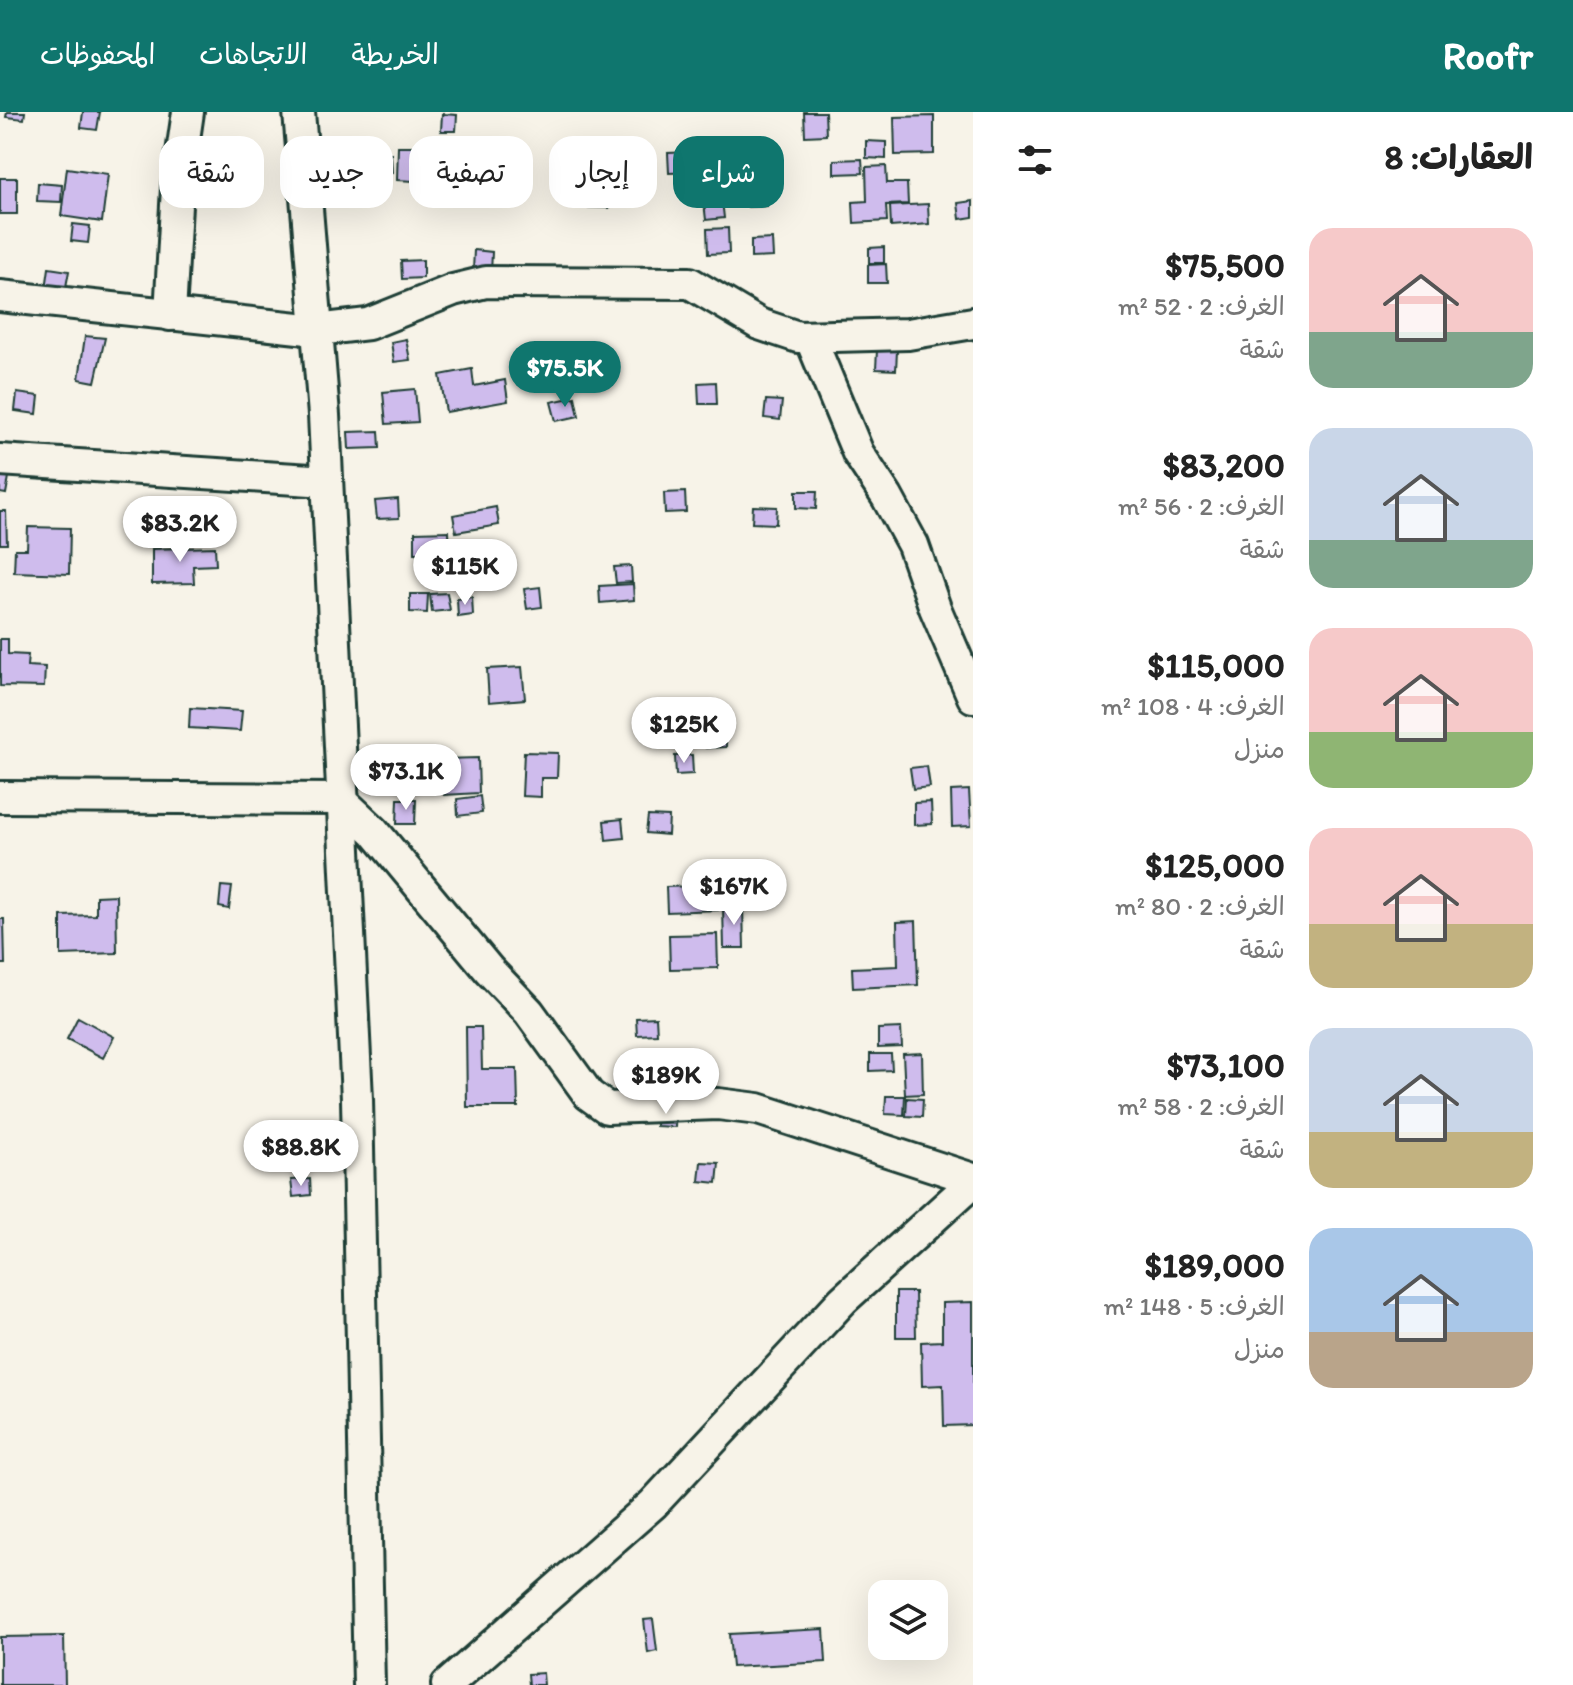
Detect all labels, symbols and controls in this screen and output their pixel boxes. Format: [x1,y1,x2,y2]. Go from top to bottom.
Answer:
text: Roofr [1443,33,1533,79]
text: المحفوظات [40,37,155,71]
text: الاتجاهات [199,37,307,71]
text: الخريطة [351,37,439,71]
chip: شقة [159,136,264,208]
chip: جديد [280,136,393,208]
chip: تصفية [409,136,533,208]
chip: إيجار [549,136,657,208]
chip: شراء [673,136,784,208]
text: العقارات: 8 [1384,137,1533,178]
icon: filters [1013,138,1057,182]
text: $75,500 [1165,245,1285,286]
icon: home [1373,260,1469,356]
text: الغرف: 2 · 52 m² [1118,290,1285,322]
text: شقة [1240,333,1285,365]
pin: $75.5K [500,341,630,409]
text: $75.5K [527,351,603,383]
text: $83,200 [1163,445,1285,486]
icon: home [1373,460,1469,556]
text: الغرف: 2 · 56 m² [1118,490,1285,522]
pin: $83.2K [115,496,245,564]
text: $83.2K [141,506,219,538]
text: شقة [1240,533,1285,565]
pin: $115K [409,539,521,607]
text: $115K [431,549,499,581]
text: $115,000 [1147,645,1285,686]
icon: home [1373,660,1469,756]
text: الغرف: 4 · 108 m² [1101,690,1285,722]
pin: $125K [628,697,740,765]
text: $125K [649,707,719,739]
text: منزل [1234,733,1285,765]
pin: $73.1K [341,744,471,812]
text: $73.1K [368,754,444,786]
text: $125,000 [1145,845,1285,886]
pin: $167K [678,859,790,927]
icon: home [1373,860,1469,956]
text: $167K [700,869,768,901]
text: الغرف: 2 · 80 m² [1115,890,1285,922]
text: شقة [1240,933,1285,965]
text: $73,100 [1167,1045,1285,1086]
pin: $189K [610,1048,722,1116]
text: $189K [631,1058,701,1090]
icon: home [1373,1060,1469,1156]
text: الغرف: 2 · 58 m² [1117,1090,1285,1122]
pin: $88.8K [236,1120,366,1188]
text: $88.8K [262,1130,340,1162]
text: شقة [1240,1133,1285,1165]
text: $189,000 [1145,1245,1285,1286]
icon: home [1373,1260,1469,1356]
text: الغرف: 5 · 148 m² [1103,1290,1285,1322]
text: منزل [1234,1333,1285,1365]
map controls [868,1580,948,1660]
button: layers [868,1580,948,1660]

